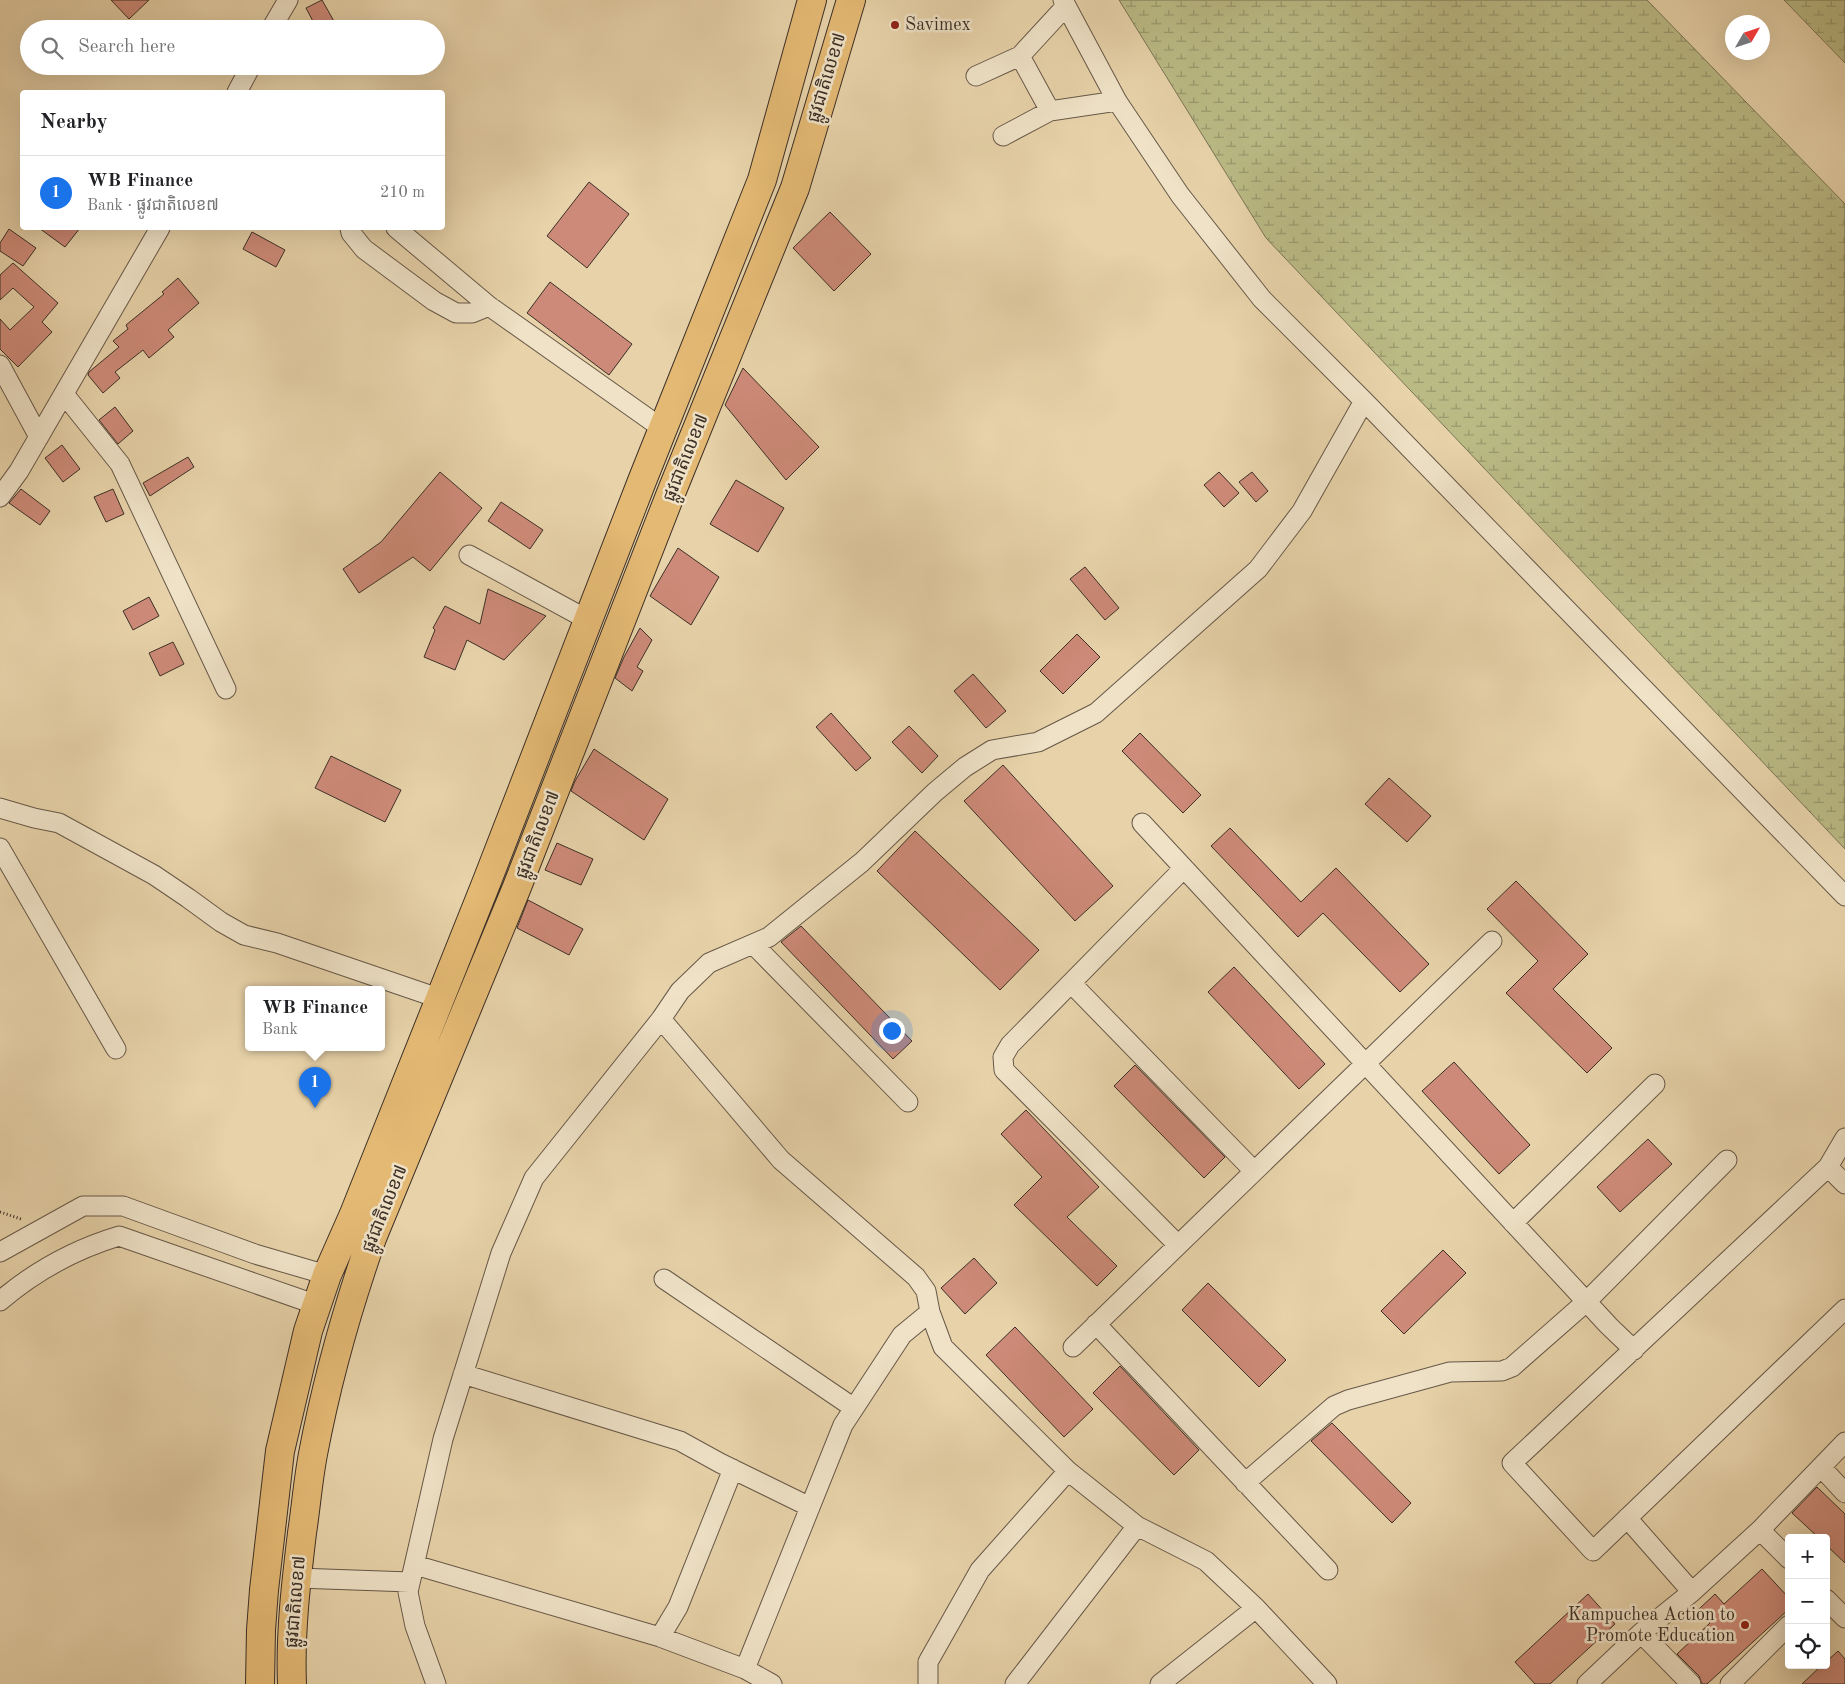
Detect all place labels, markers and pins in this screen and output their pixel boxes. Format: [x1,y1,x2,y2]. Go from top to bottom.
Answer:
place label: Savimex [905,16,971,34]
marker: Savimex [889,19,901,31]
pin: 1 [299,1067,331,1108]
place label: Kampuchea Action to Promote Education [1568,1606,1735,1645]
marker: Kampuchea Action to Promote Education [1739,1619,1751,1631]

